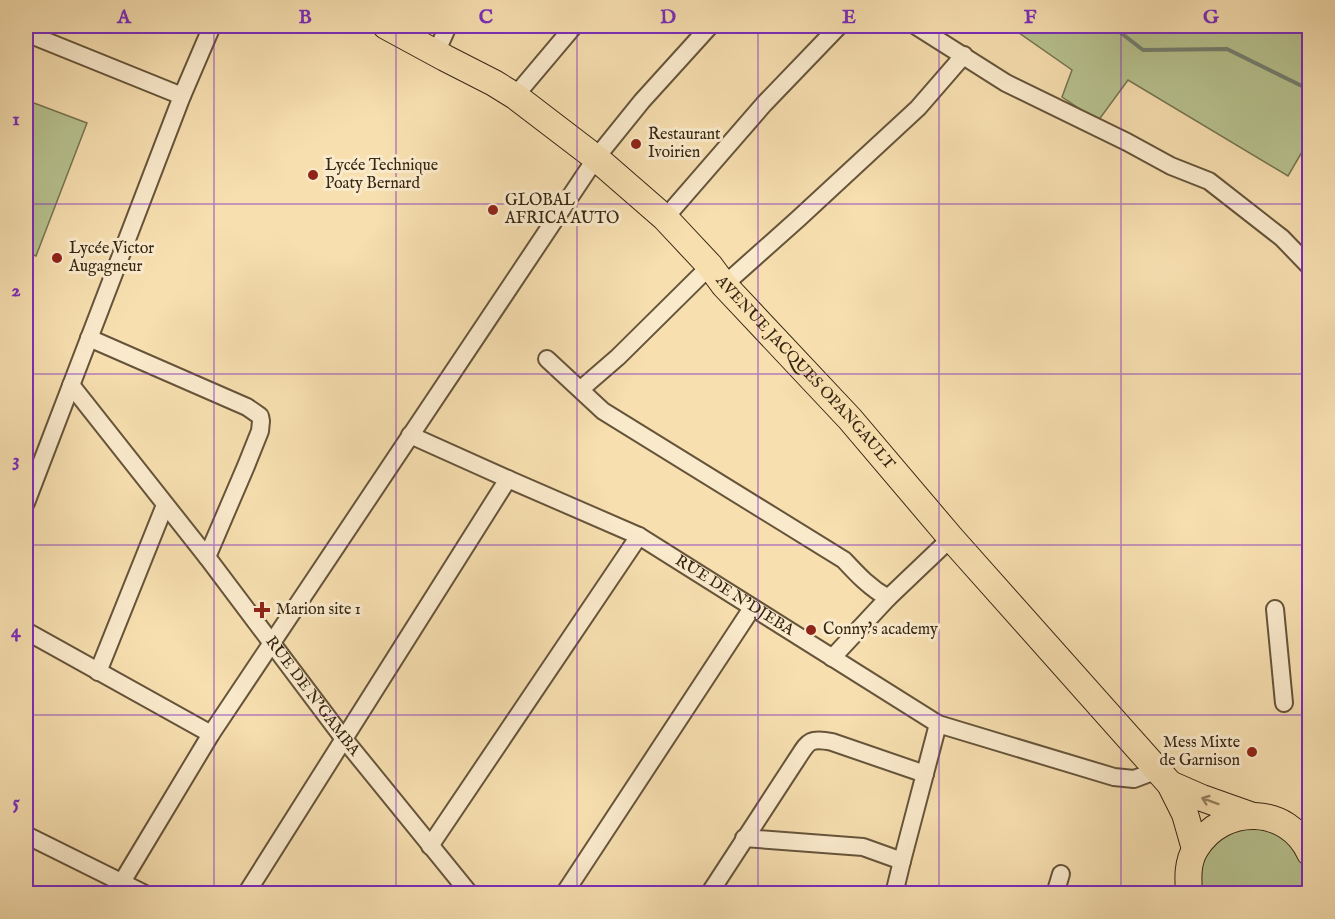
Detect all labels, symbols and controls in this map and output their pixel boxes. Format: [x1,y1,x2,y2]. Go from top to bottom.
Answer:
text: A [116,5,132,30]
text: B [298,5,312,30]
text: C [479,5,493,30]
text: D [660,5,676,30]
text: E [842,5,856,30]
text: F [1024,5,1037,30]
text: G [1203,5,1220,30]
text: 1 [12,107,20,132]
place label: Restaurant Ivoirien [648,125,721,163]
marker: Restaurant Ivoirien [629,137,643,151]
place label: Lycée Technique Poaty Bernard [325,156,438,194]
marker: Lycée Technique Poaty Bernard [306,168,320,182]
place label: GLOBAL AFRICA AUTO [504,191,619,229]
marker: GLOBAL AFRICA AUTO [486,203,500,217]
place label: Lycée Victor Augagneur [68,239,154,277]
marker: Lycée Victor Augagneur [50,251,64,265]
street label: AVENUE JACQUES OPANGAULT [710,271,899,474]
text: 2 [11,278,21,303]
text: 3 [12,448,20,473]
street label: RUE DE N'DJEBA [671,551,799,642]
place label: Marion site 1 [276,600,361,620]
marker: Marion site 1 [253,601,271,619]
text: 4 [11,619,22,644]
place label: Conny's academy [823,620,938,640]
marker: Conny's academy [804,623,818,637]
street label: RUE DE N'GAMBA [260,633,365,761]
place label: Mess Mixte de Garnison [1160,733,1240,771]
marker: Mess Mixte de Garnison [1245,745,1259,759]
text: 5 [12,790,20,815]
one-way arrow [1201,794,1220,805]

